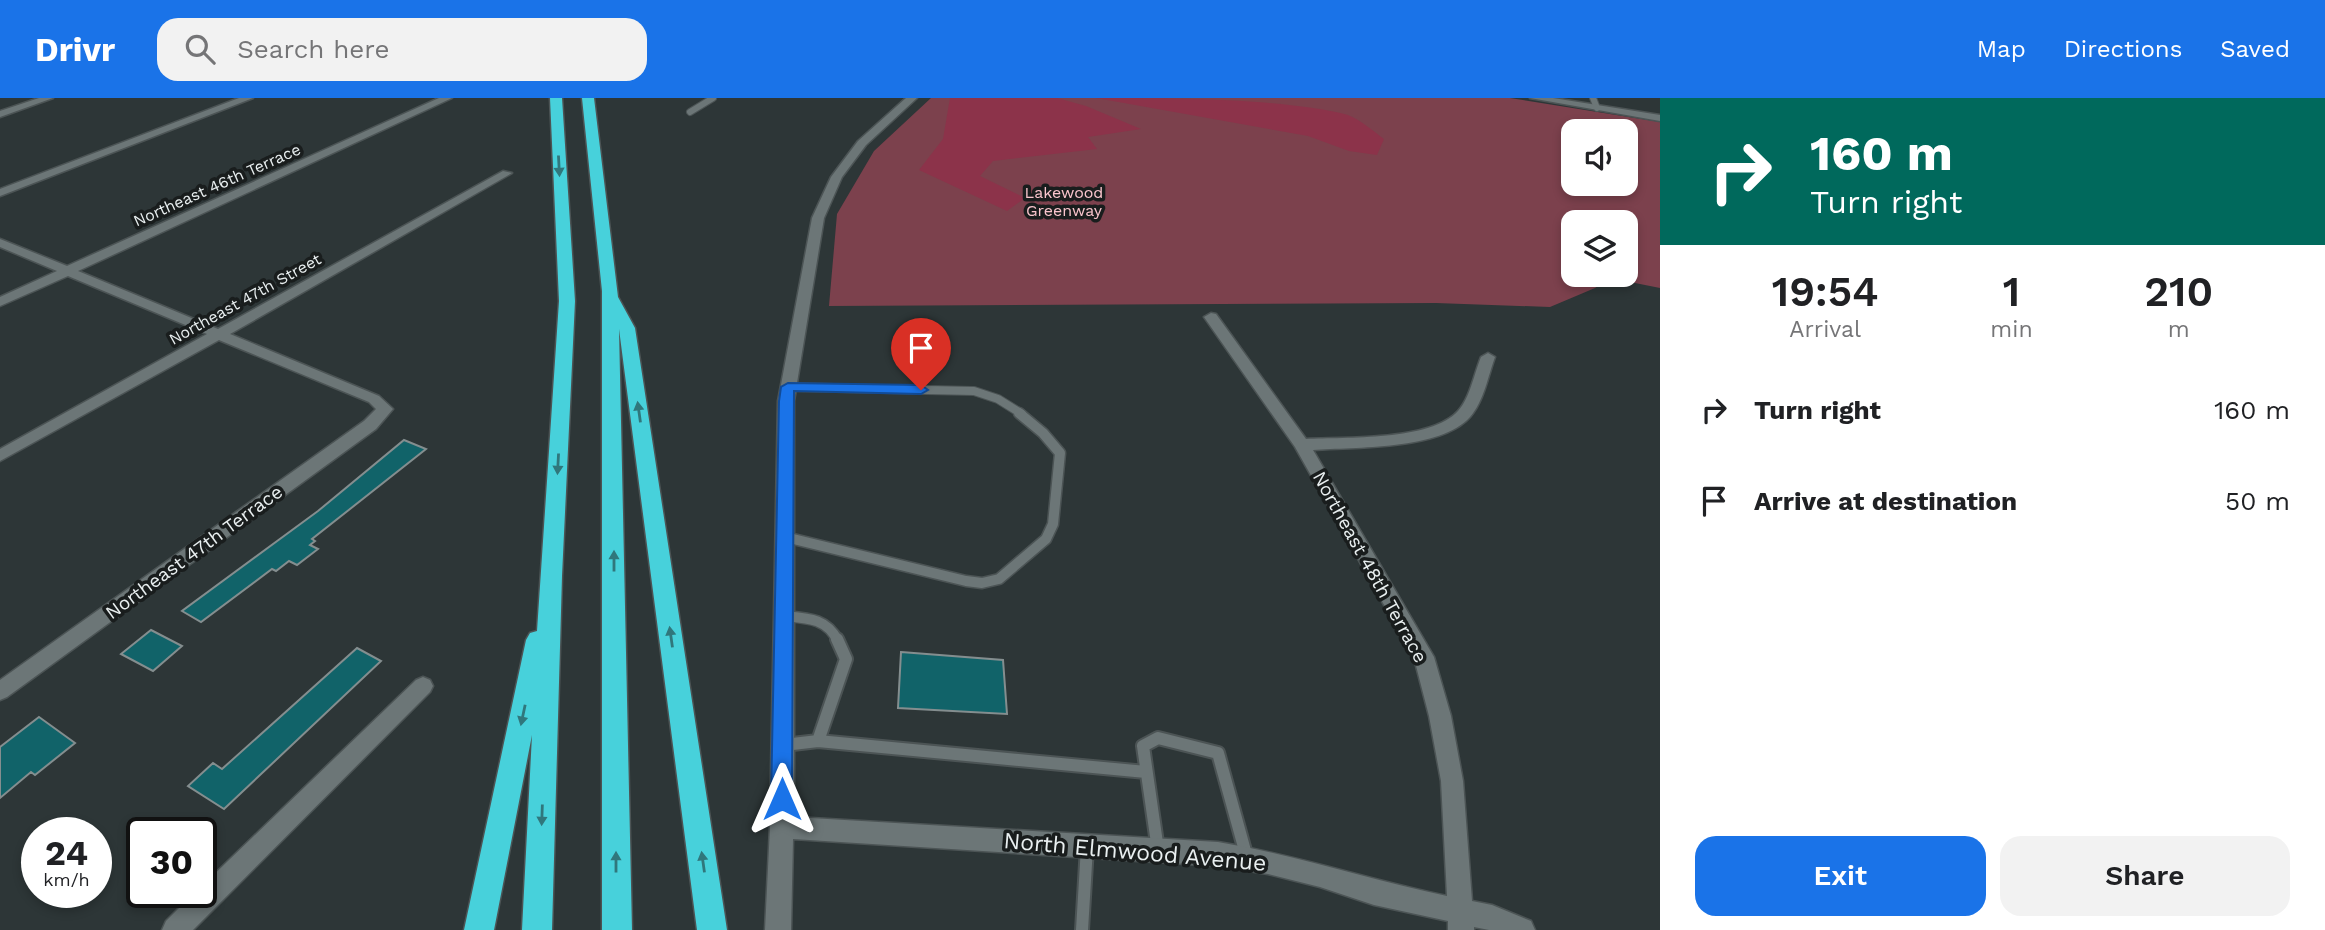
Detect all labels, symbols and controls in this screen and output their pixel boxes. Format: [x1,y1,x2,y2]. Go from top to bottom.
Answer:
search box [157,18,647,81]
text: Drivr [35,30,115,69]
icon: search [181,30,219,68]
text: Search here [237,34,390,64]
text: Map [1977,35,2026,63]
text: Directions [2064,35,2182,63]
text: Saved [2220,35,2290,63]
map controls [1561,119,1638,287]
button: sound [1561,119,1638,196]
text: 160 m [1810,124,1953,182]
icon: right [1695,126,1786,217]
street label: Northeast 46th Terrace [130,139,304,231]
one-way arrow [554,155,565,177]
park label: Lakewood Greenway [1025,183,1103,220]
text: Turn right [1810,183,1962,221]
button: layers [1561,210,1638,287]
street label: Northeast 47th Street [166,249,325,349]
text: 19:54 [1772,267,1879,316]
text: 1 [2003,267,2020,316]
text: 210 [2144,267,2213,316]
text: Arrival [1789,316,1861,343]
text: min [1990,316,2033,343]
text: m [2168,316,2190,343]
pin [891,318,951,390]
icon: arrive [902,329,940,367]
icon: right [1695,391,1733,429]
text: Turn right [1754,395,1881,425]
text: 160 m [2214,395,2290,425]
one-way arrow [633,401,644,423]
one-way arrow [552,453,563,475]
street label: Northeast 48th Terrace [1308,467,1432,667]
street label: Northeast 47th Terrace [101,480,287,624]
icon: arrive [1695,482,1733,520]
text: Arrive at destination [1754,486,2017,516]
text: 50 m [2225,486,2290,516]
one-way arrow [608,550,620,572]
one-way arrow [665,626,676,648]
one-way arrow [517,704,528,726]
position arrow [745,762,819,836]
one-way arrow [536,805,547,827]
speed limit sign: 30 [126,817,217,908]
street label: North Elmwood Avenue [1003,827,1267,877]
text: 24 [45,832,88,874]
button: Exit [1695,836,1986,916]
button: Share [2000,836,2290,916]
one-way arrow [610,851,622,873]
one-way arrow [697,851,708,873]
text: km/h [43,869,90,890]

